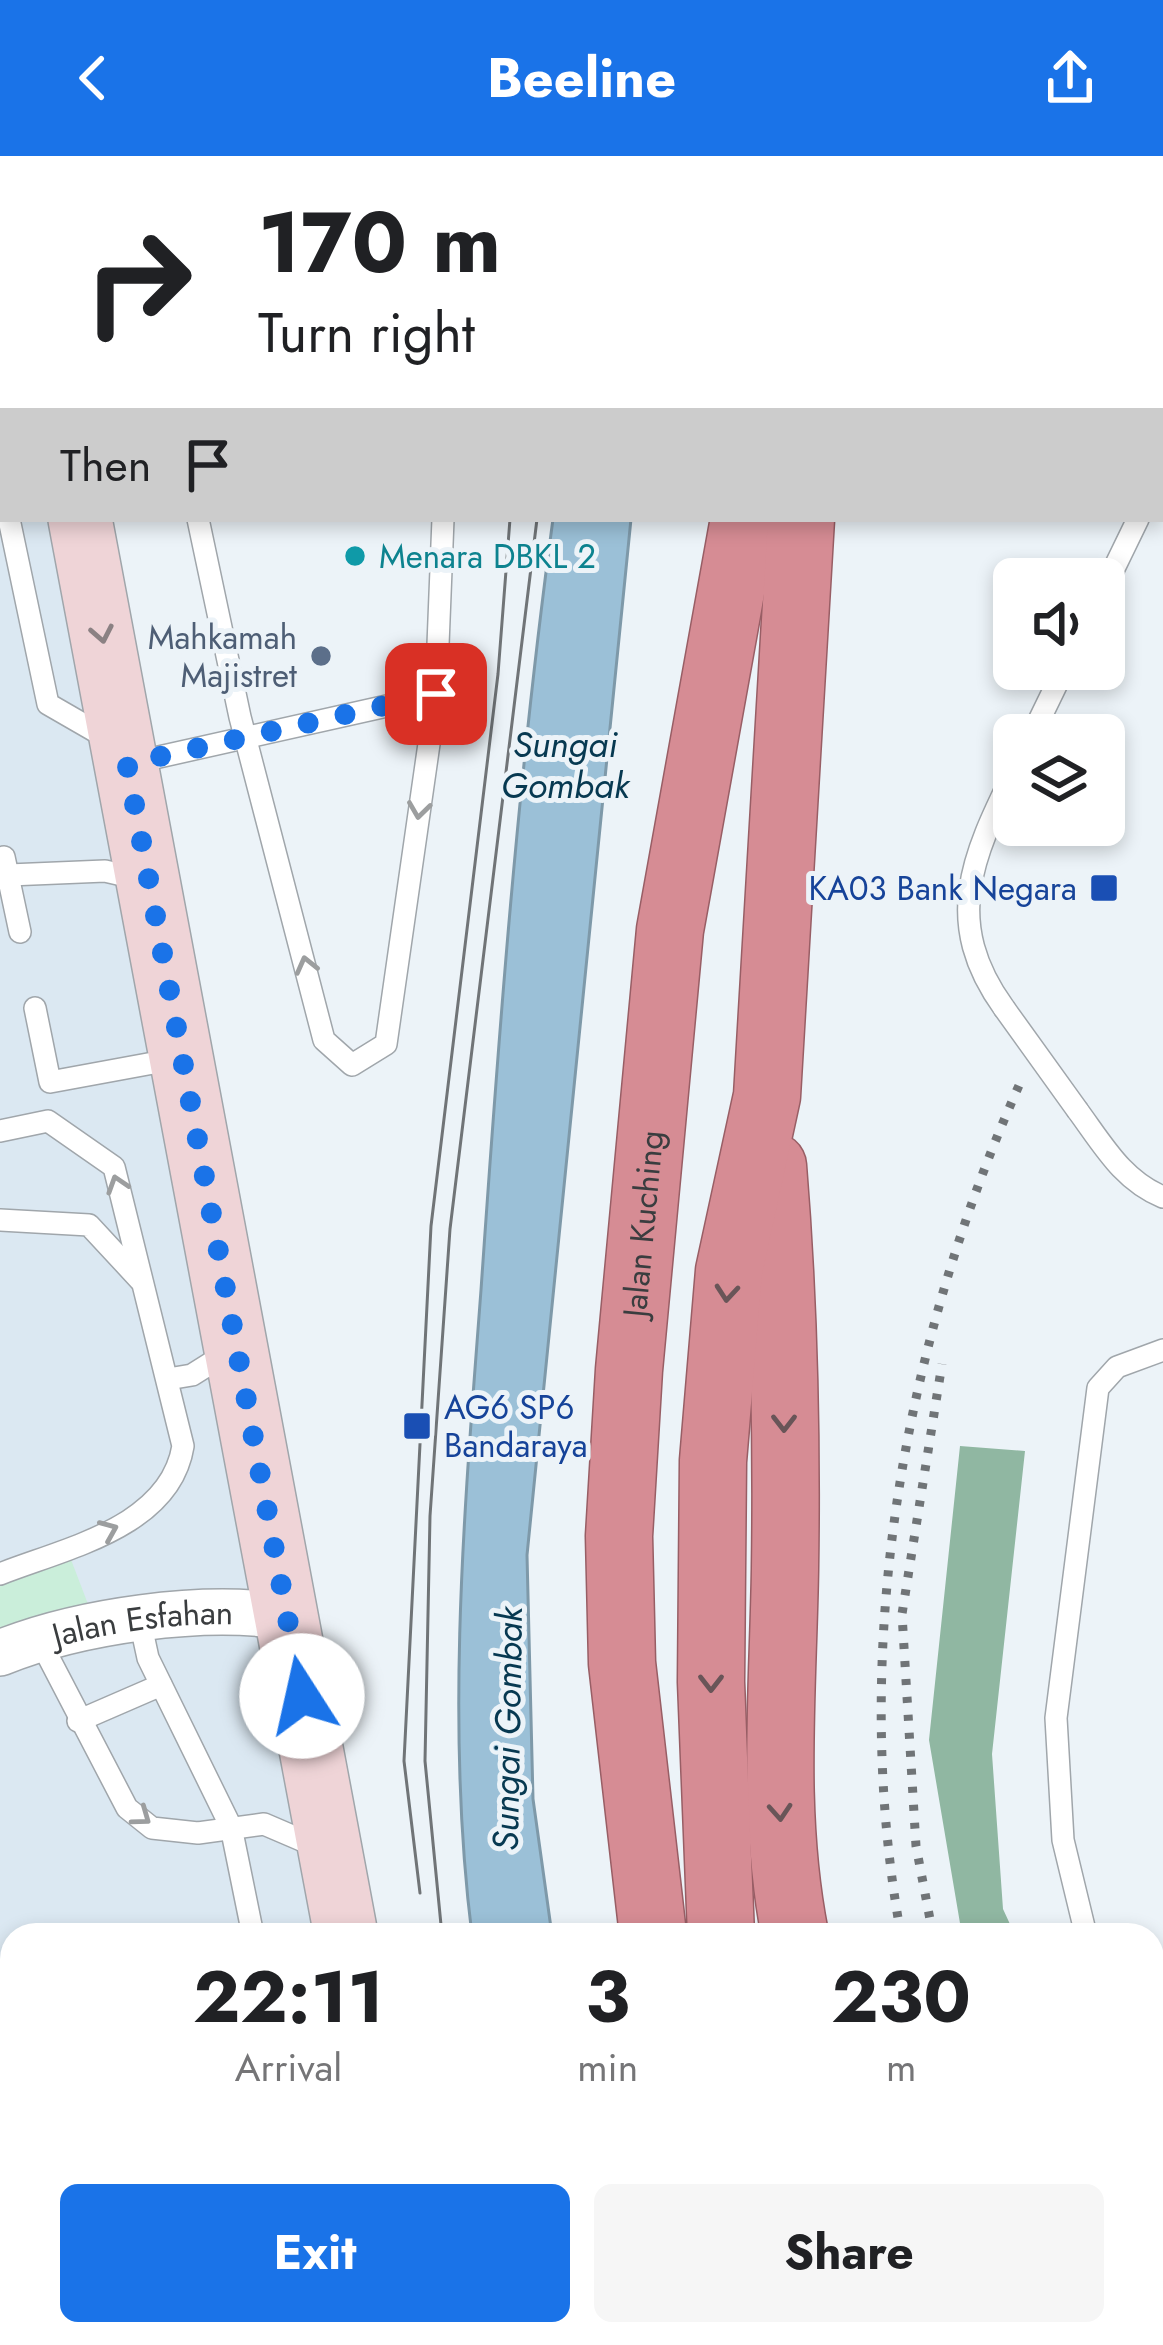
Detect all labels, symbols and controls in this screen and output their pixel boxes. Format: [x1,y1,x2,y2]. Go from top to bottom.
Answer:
text: Beeline [487,39,676,117]
icon: back [60,45,126,111]
icon: share [1037,45,1103,111]
text: 170 m [258,182,501,304]
icon: right [60,204,216,360]
text: Turn right [258,294,475,372]
icon: arrive [175,432,241,498]
text: Then [60,433,151,498]
place label: Menara DBKL 2 [379,533,596,580]
marker: Menara DBKL 2 [342,543,368,569]
map controls [993,558,1125,846]
button: sound [993,558,1125,690]
place label: Mahkamah Majistret [148,614,297,699]
one-way arrow [88,624,114,644]
marker: Mahkamah Majistret [308,643,334,669]
pin [385,643,487,745]
icon: arrive [403,661,469,727]
button: layers [993,714,1125,846]
water label: Sungai Gombak [501,718,631,811]
one-way arrow [407,801,433,820]
place label: KA03 Bank Negara [808,865,1077,912]
marker: KA03 Bank Negara [1088,872,1120,904]
one-way arrow [295,955,320,975]
street label: Jalan Kuching [610,1128,675,1323]
one-way arrow [107,1174,132,1195]
one-way arrow [715,1284,740,1303]
place label: AG6 SP6 Bandaraya [444,1384,588,1469]
marker: AG6 SP6 Bandaraya [401,1410,433,1442]
one-way arrow [771,1415,797,1433]
one-way arrow [97,1520,118,1544]
street label: Jalan Esfahan [43,1589,233,1659]
water label: Sungai Gombak [479,1605,535,1851]
position arrow [239,1633,365,1759]
one-way arrow [698,1675,724,1693]
one-way arrow [128,1803,150,1824]
one-way arrow [767,1803,793,1822]
text: 22:11 [193,1945,384,2049]
text: 3 [585,1945,630,2049]
text: 230 [831,1945,971,2049]
text: Arrival [235,2039,342,2096]
text: min [577,2039,638,2096]
text: m [886,2039,916,2096]
button: Exit [60,2184,570,2322]
button: Share [594,2184,1104,2322]

